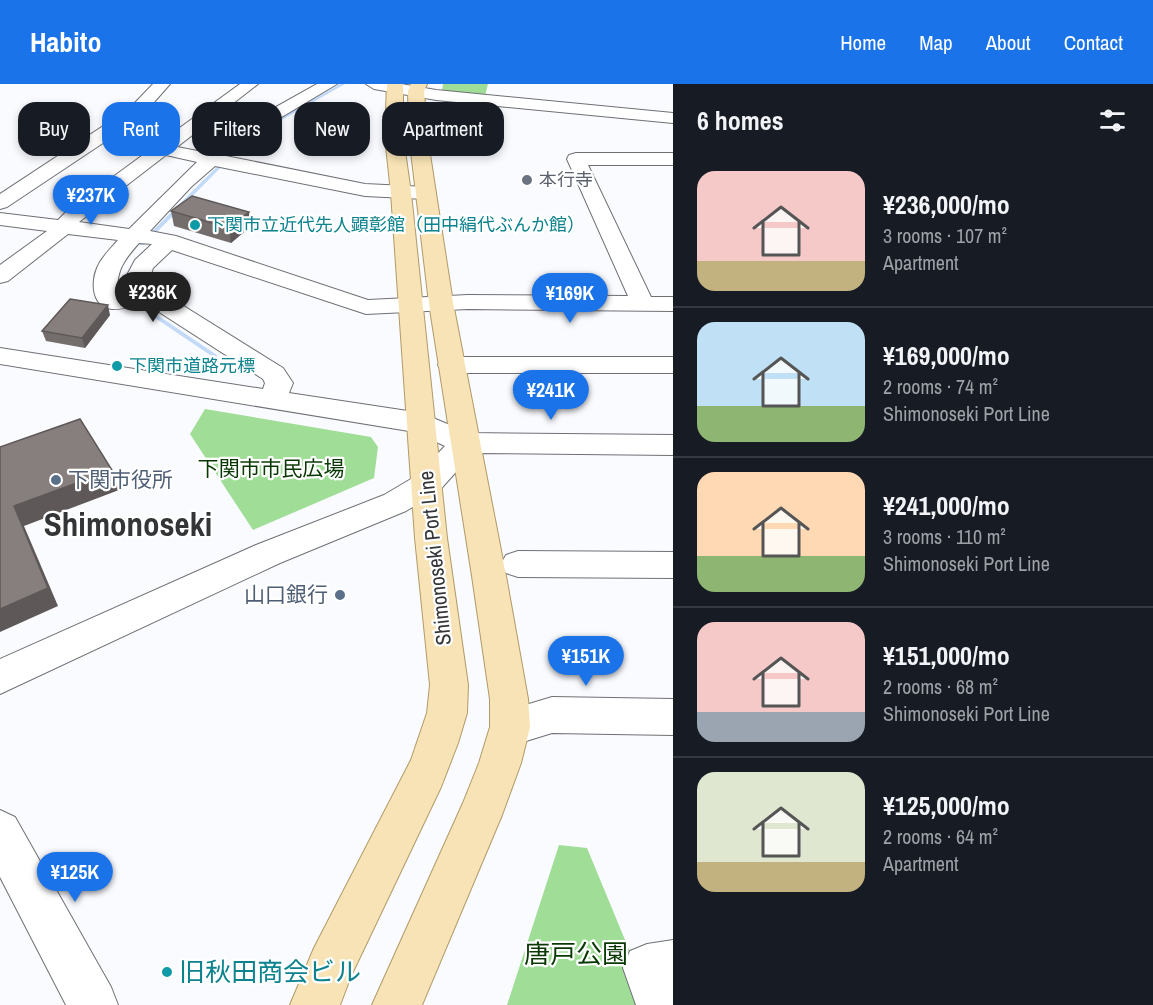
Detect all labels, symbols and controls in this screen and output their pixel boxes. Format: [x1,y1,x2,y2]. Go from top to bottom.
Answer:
text: Habito [30,23,101,61]
text: Home [840,28,886,57]
text: Map [919,28,953,57]
text: About [986,28,1031,57]
text: Contact [1064,28,1123,57]
chip: Buy [18,102,90,156]
chip: Rent [102,102,180,156]
chip: Filters [192,102,282,156]
chip: New [294,102,370,156]
chip: Apartment [382,102,504,156]
text: 6 homes [697,103,784,138]
icon: filters [1096,104,1129,137]
place label: 本行寺 [539,167,593,192]
marker: 本行寺 [520,173,534,187]
pin: ¥237K [49,175,133,226]
text: ¥237K [67,181,115,208]
text: ¥236,000/mo [883,187,1010,222]
icon: home [745,195,817,267]
place label: 下関市立近代先人顕彰館（田中絹代ぶんか館） [207,212,585,237]
marker: 下関市立近代先人顕彰館（田中絹代ぶんか館） [188,218,202,232]
text: 3 rooms · 107 m² [883,222,1007,249]
text: Apartment [883,249,959,276]
pin: ¥236K [111,272,195,323]
pin: ¥169K [528,273,612,324]
text: ¥236K [129,278,177,305]
text: ¥169K [546,279,594,306]
text: ¥169,000/mo [883,338,1010,373]
icon: home [745,346,817,418]
place label: 下関市道路元標 [129,353,255,378]
marker: 下関市道路元標 [110,359,124,373]
pin: ¥241K [509,370,593,421]
text: 2 rooms · 74 m² [883,373,998,400]
text: ¥241K [527,376,575,403]
text: Shimonoseki Port Line [883,400,1050,427]
park label: 下関市市民広場 [198,454,345,483]
place label: 下関市役所 [68,465,173,494]
street label: Shimonoseki Port Line [411,469,458,647]
marker: 下関市役所 [49,473,63,487]
text: ¥241,000/mo [883,488,1010,523]
icon: home [745,496,817,568]
district label: Shimonoseki [44,502,212,546]
text: 3 rooms · 110 m² [883,523,1006,550]
text: Shimonoseki Port Line [883,550,1050,577]
place label: 山口銀行 [244,580,328,609]
marker: 山口銀行 [333,588,347,602]
pin: ¥151K [544,636,628,687]
text: ¥151,000/mo [883,638,1010,673]
text: ¥151K [562,642,610,669]
icon: home [745,646,817,718]
text: 2 rooms · 68 m² [883,673,998,700]
text: Shimonoseki Port Line [883,700,1050,727]
text: ¥125,000/mo [883,788,1010,823]
icon: home [745,796,817,868]
text: 2 rooms · 64 m² [883,823,998,850]
text: Apartment [883,850,959,877]
pin: ¥125K [33,852,117,903]
text: ¥125K [51,858,99,885]
park label: 唐戸公園 [524,936,628,971]
place label: 旧秋田商会ビル [179,954,361,989]
marker: 旧秋田商会ビル [160,965,174,979]

